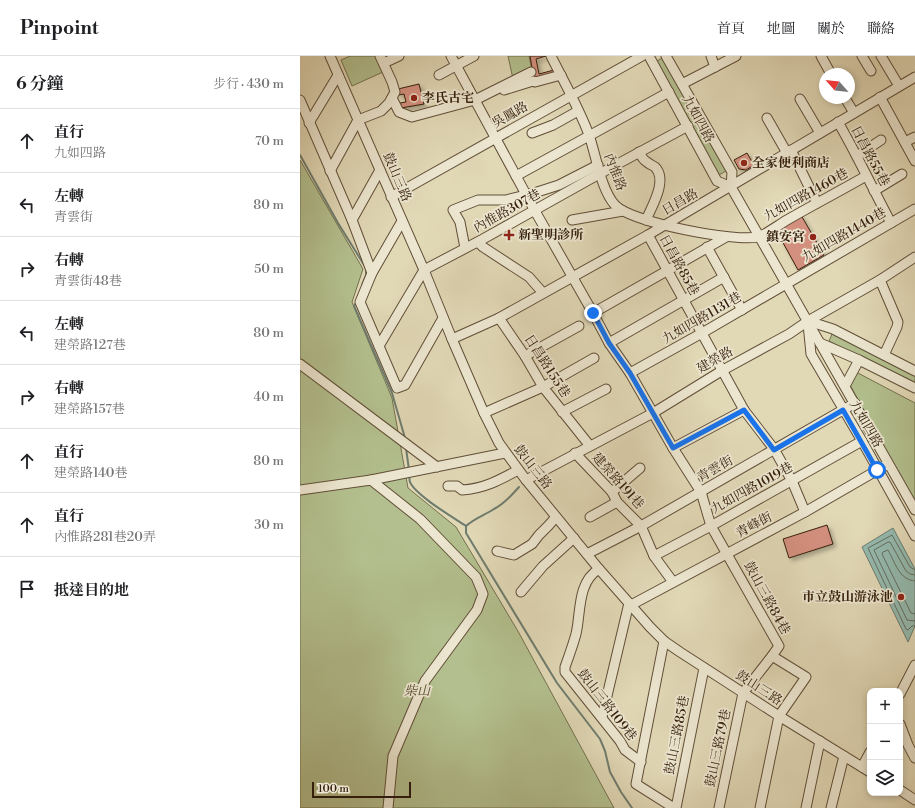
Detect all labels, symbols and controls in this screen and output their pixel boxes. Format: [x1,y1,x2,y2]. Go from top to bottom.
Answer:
text: Pinpoint [20,16,99,40]
text: 首頁 [717,20,745,38]
text: 地圖 [767,20,795,38]
text: 關於 [817,20,845,38]
text: 聯絡 [867,20,895,38]
north arrow [819,68,855,104]
text: 6 分鐘 [16,73,63,95]
text: 步行 · 430 m [213,76,284,92]
place label: 李氏古宅 [422,90,474,106]
street label: 九如四路 [678,92,718,146]
marker: 李氏古宅 [409,93,419,103]
street label: 吳鳳路 [489,99,531,131]
text: 直行 [54,123,84,142]
street label: 日昌路55巷 [847,123,893,189]
icon: ahead [16,130,38,152]
text: 70 m [255,133,284,149]
text: 九如四路 [54,145,106,161]
street label: 鼓山三路 [379,150,415,204]
street label: 內惟路 [601,151,629,193]
place label: 全家便利商店 [752,155,830,171]
marker: 全家便利商店 [739,158,749,168]
street label: 九如四路1460巷 [761,165,851,225]
street label: 日昌路 [659,185,701,219]
street label: 內惟路307巷 [471,186,543,236]
text: 左轉 [54,187,84,206]
icon: left [16,194,38,216]
text: 80 m [253,197,284,213]
street label: 九如四路1440巷 [799,204,889,266]
text: 青雲街 [54,209,93,225]
place label: 新聖明診所 [518,227,584,243]
marker: 新聖明診所 [503,229,515,241]
place label: 鎮安宮 [766,229,805,245]
street label: 日昌路85巷 [656,232,702,298]
marker: 鎮安宮 [808,232,818,242]
text: 右轉 [54,251,84,270]
icon: right [16,258,38,280]
text: 50 m [254,261,284,277]
text: 青雲街48巷 [54,273,122,289]
street label: 九如四路1131巷 [659,289,745,347]
route end [584,304,602,322]
text: 左轉 [54,315,84,334]
icon: left [16,322,38,344]
text: 80 m [253,325,284,341]
street label: 日昌路155巷 [521,331,573,401]
text: 建榮路127巷 [54,337,126,353]
street label: 建榮路 [694,343,736,377]
text: 右轉 [54,379,84,398]
icon: right [16,386,38,408]
text: 40 m [254,389,284,405]
street label: 九如四路 [846,397,886,451]
text: 建榮路157巷 [54,401,125,417]
street label: 鼓山三路 [511,442,555,492]
text: 直行 [54,443,84,462]
icon: ahead [16,450,38,472]
street label: 建榮路191巷 [589,450,647,512]
street label: 青雲街 [694,452,736,486]
text: 80 m [253,453,284,469]
street label: 九如四路1019巷 [708,459,796,517]
route start [868,461,886,479]
text: 建榮路140巷 [54,465,127,481]
text: 直行 [54,507,84,526]
street label: 青峰街 [733,509,775,541]
icon: ahead [16,514,38,536]
text: 30 m [254,517,284,533]
text: 內惟路281巷20弄 [54,529,156,545]
street label: 鼓山三路84巷 [740,559,794,637]
icon: arrive [16,578,38,600]
text: 抵達目的地 [54,581,129,600]
place label: 市立鼓山游泳池 [802,589,893,605]
marker: 市立鼓山游泳池 [896,592,906,602]
street label: 鼓山三路109巷 [574,666,640,744]
street label: 鼓山三路 [733,667,785,709]
park label: 柴山 [404,683,431,699]
map controls [867,688,903,796]
button: + [867,688,903,724]
street label: 鼓山三路85巷 [662,694,692,776]
street label: 鼓山三路79巷 [702,708,734,788]
button: − [867,724,903,760]
button: layers [867,760,903,796]
scale bar [312,780,411,799]
text: 100 m [318,782,349,796]

